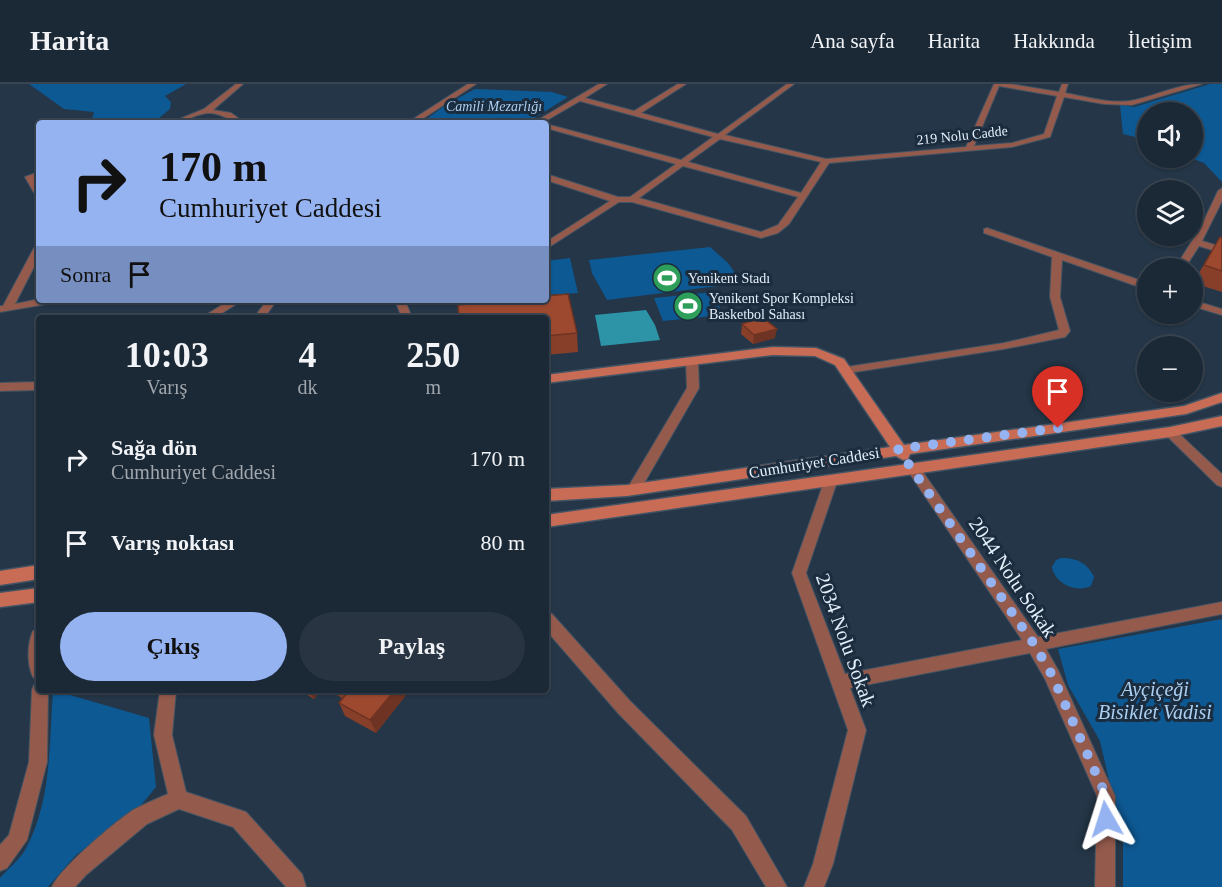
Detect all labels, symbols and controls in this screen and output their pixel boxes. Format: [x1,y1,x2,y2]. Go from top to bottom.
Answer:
text: Harita [30,25,109,56]
text: Ana sayfa [810,29,895,53]
text: Harita [928,29,980,53]
text: Hakkında [1013,29,1095,53]
text: İletişim [1128,29,1192,53]
park label: Camili Mezarlığı [446,99,542,114]
map controls [1137,102,1203,402]
button: sound [1137,102,1203,168]
street label: 219 Nolu Cadde [916,123,1008,148]
icon: right [60,144,138,222]
text: 170 m [159,144,268,190]
button: layers [1137,180,1203,246]
text: Cumhuriyet Caddesi [159,193,382,223]
icon: arrive [123,258,156,291]
button: + [1137,258,1203,324]
text: Sonra [60,262,111,287]
sports icon: Yenikent Stadı [651,262,683,294]
place label: Yenikent Stadı [688,271,770,286]
sports icon: Yenikent Spor Kompleksi Basketbol Sahası [672,290,704,322]
place label: Yenikent Spor Kompleksi Basketbol Sahası [709,291,854,322]
text: 10:03 [125,335,209,375]
text: 4 [299,335,317,375]
text: 250 [406,335,460,375]
button: − [1137,336,1203,402]
pin [1032,366,1083,428]
icon: arrive [1041,375,1074,408]
text: Varış [146,376,187,398]
text: dk [298,376,318,398]
text: m [425,376,441,398]
text: Sağa dön [111,435,197,460]
icon: right [60,443,93,476]
street label: Cumhuriyet Caddesi [748,444,881,482]
text: 170 m [469,446,525,471]
text: Cumhuriyet Caddesi [111,461,276,483]
street label: 2044 Nolu Sokak [965,513,1061,641]
icon: arrive [60,527,93,560]
text: Varış noktası [111,530,234,555]
text: 80 m [480,530,525,555]
street label: 2034 Nolu Sokak [812,570,880,710]
button: Çıkış [60,612,287,681]
button: Paylaş [299,612,525,681]
park label: Ayçiçeği Bisiklet Vadisi [1098,678,1212,723]
position arrow [1074,787,1138,851]

